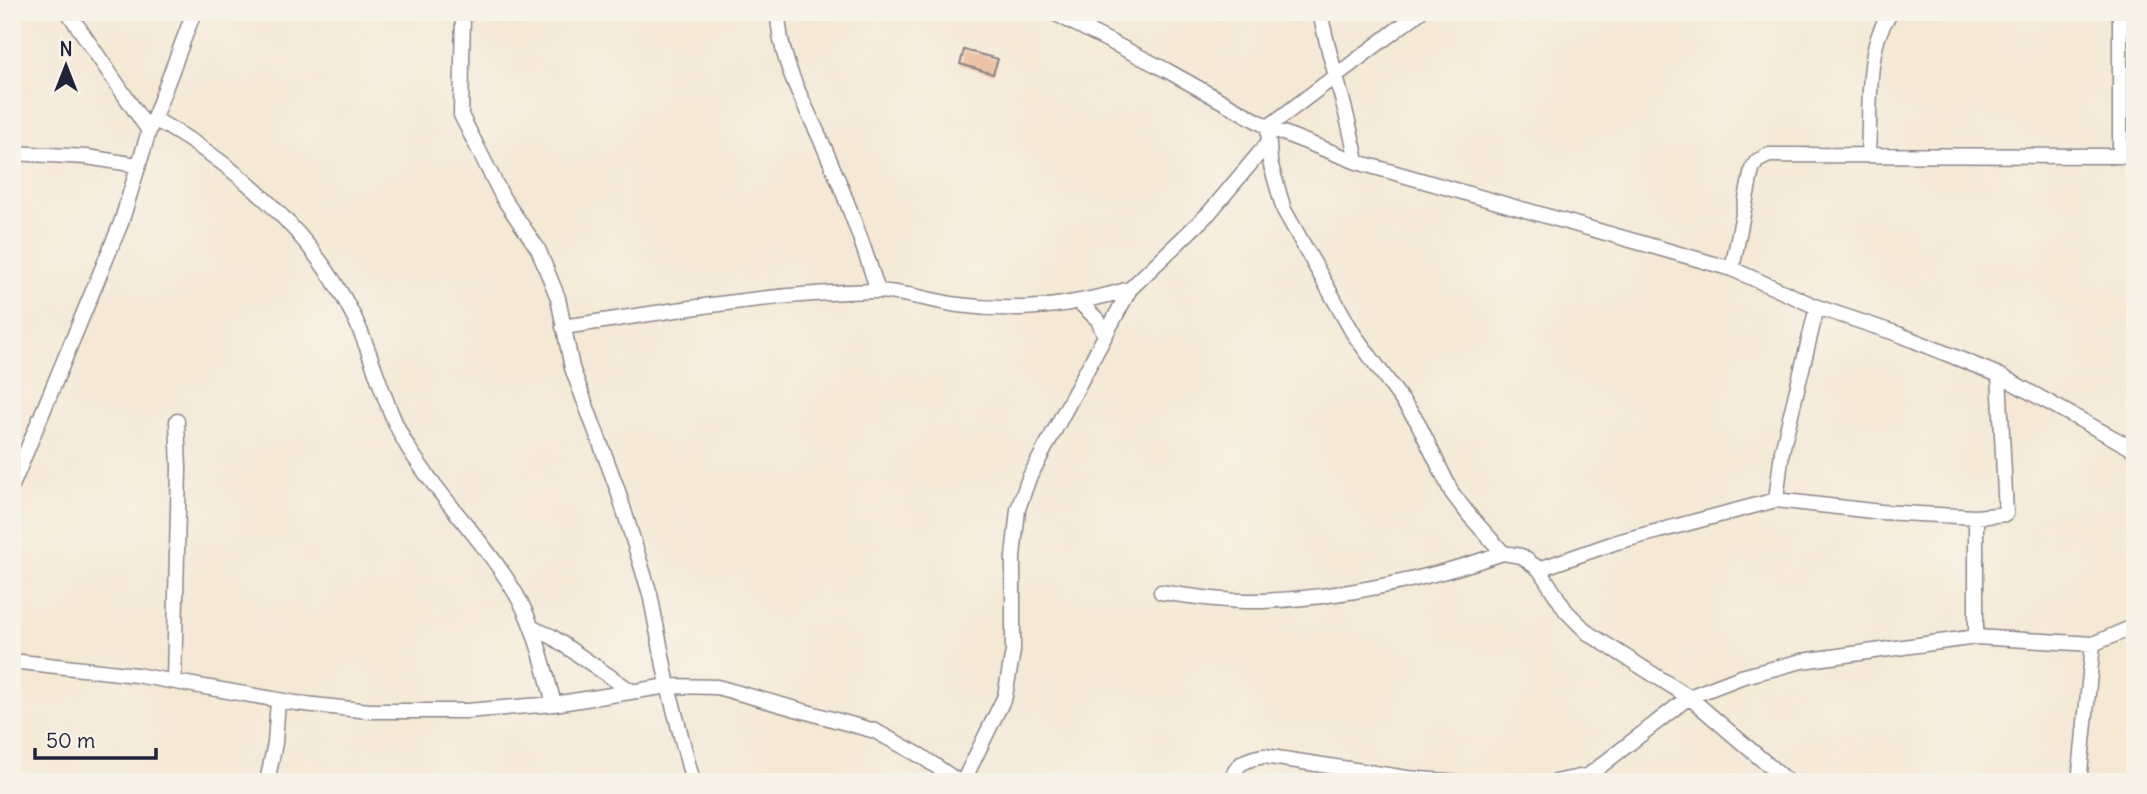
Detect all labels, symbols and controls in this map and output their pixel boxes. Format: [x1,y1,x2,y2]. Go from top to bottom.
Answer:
north arrow [32,32,102,102]
text: N [59,37,73,61]
scale bar [35,717,156,761]
text: 50 m [46,727,95,754]

